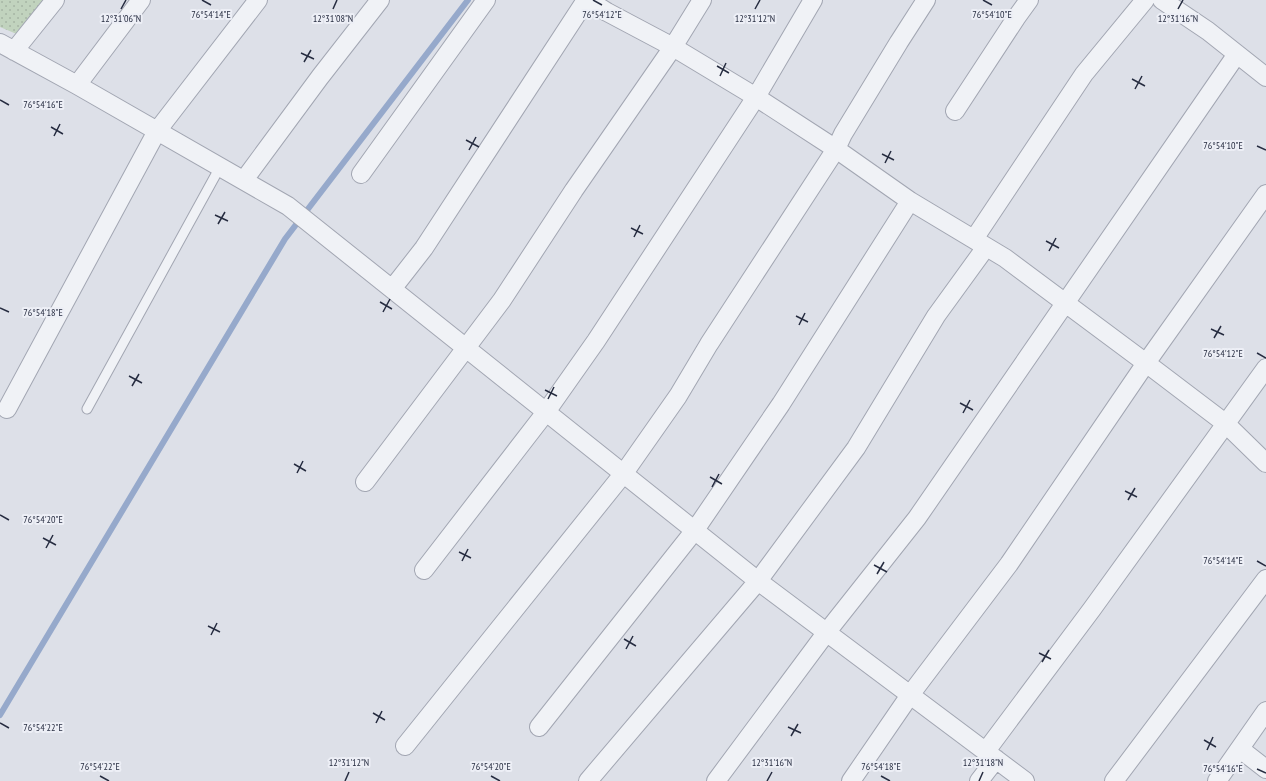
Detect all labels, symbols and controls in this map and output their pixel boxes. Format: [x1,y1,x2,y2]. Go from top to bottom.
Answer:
text: 76°54'14"E [191,8,231,21]
text: 76°54'12"E [582,8,622,21]
text: 76°54'10"E [972,8,1012,21]
text: 12°31'06"N [101,12,141,25]
text: 12°31'08"N [313,12,353,25]
text: 12°31'12"N [735,12,775,25]
text: 12°31'16"N [1158,12,1198,25]
text: 76°54'16"E [23,98,63,111]
text: 76°54'10"E [1203,139,1243,152]
text: 76°54'18"E [23,306,63,319]
text: 76°54'12"E [1203,347,1243,360]
text: 76°54'20"E [23,513,63,526]
text: 76°54'14"E [1203,554,1243,567]
text: 76°54'22"E [23,721,63,734]
text: 12°31'12"N [329,756,369,769]
text: 12°31'16"N [752,756,792,769]
text: 12°31'18"N [963,756,1003,769]
text: 76°54'22"E [80,760,120,773]
text: 76°54'20"E [471,760,511,773]
text: 76°54'18"E [861,760,901,773]
text: 76°54'16"E [1203,762,1243,775]

